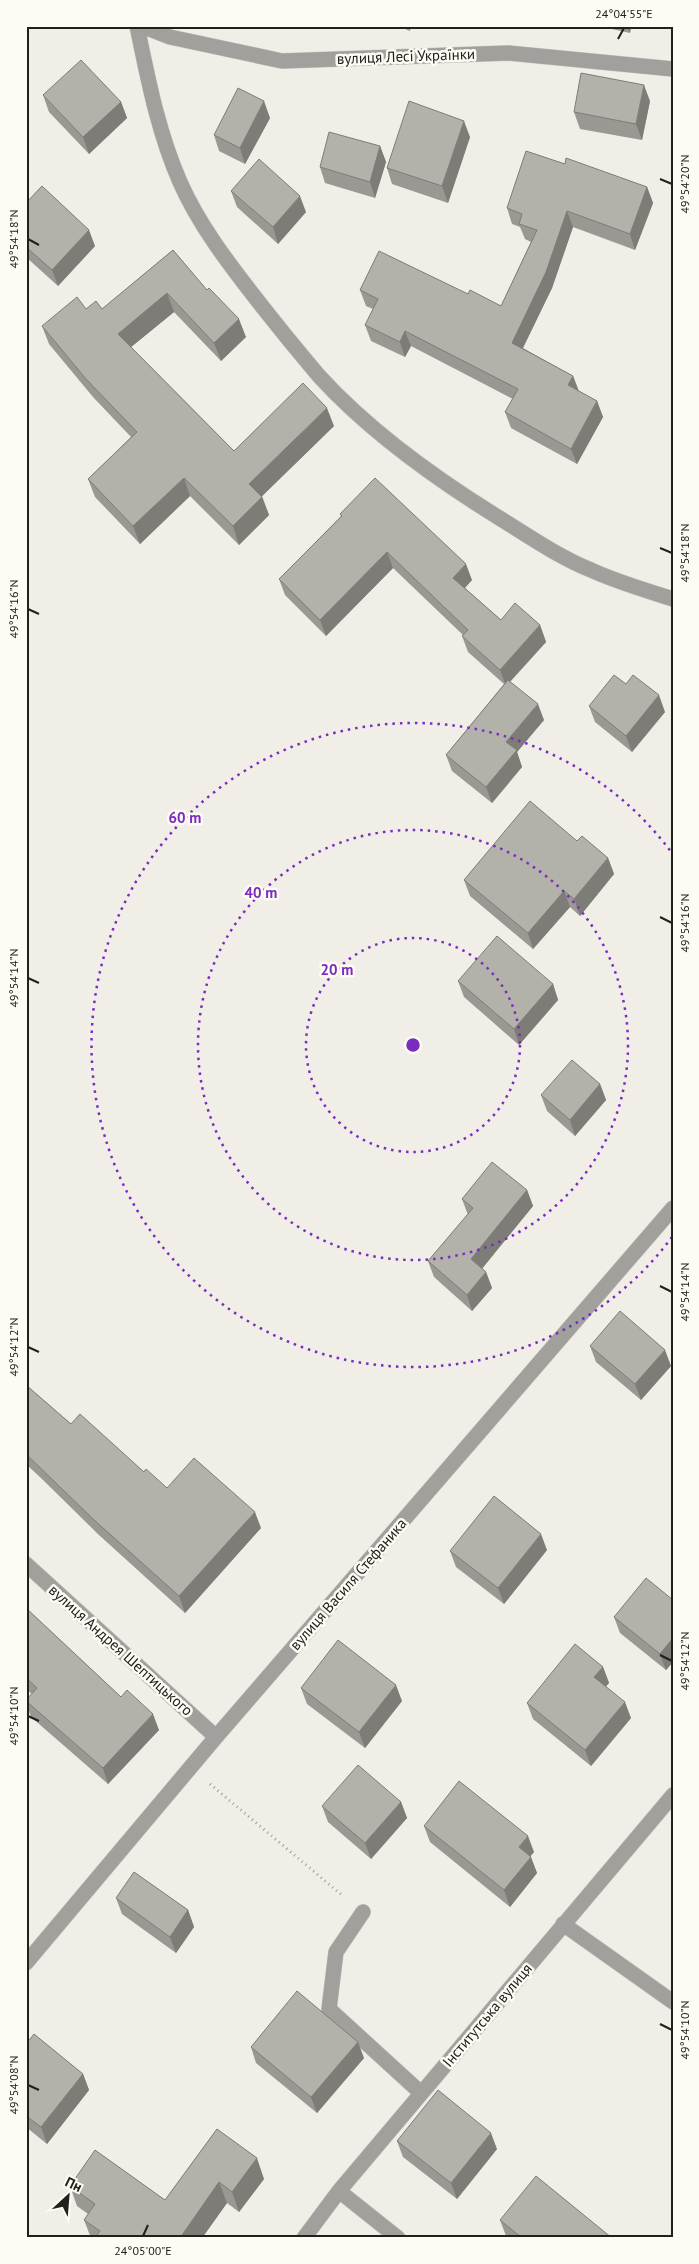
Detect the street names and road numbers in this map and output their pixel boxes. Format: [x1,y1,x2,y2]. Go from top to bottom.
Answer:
street label: вулиця Лесі Українки [337,44,475,68]
street label: вулиця Василя Стефаника [286,1514,410,1654]
street label: вулиця Андрея Шептицького [45,1580,197,1720]
street label: Інститутська вулиця [438,1959,536,2071]

